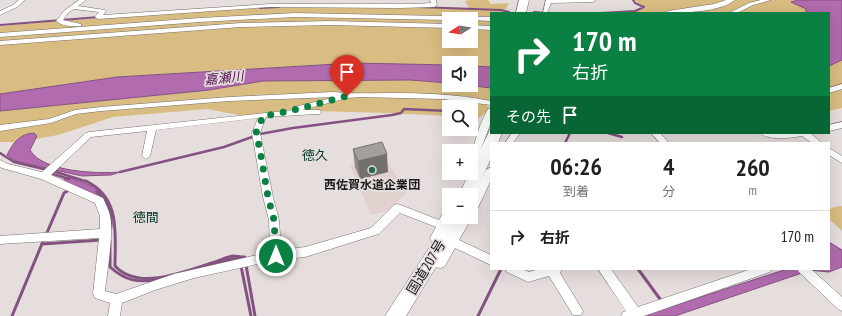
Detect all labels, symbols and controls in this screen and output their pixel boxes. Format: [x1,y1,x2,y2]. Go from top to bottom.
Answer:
north arrow [442,12,478,48]
map controls [442,12,478,224]
text: 170 m [572,22,636,59]
icon: right [506,28,558,80]
pin [330,55,364,96]
button: sound [442,56,478,92]
icon: arrive [336,61,358,83]
text: 右折 [572,61,608,84]
water label: 嘉瀬川 [204,67,246,88]
button: search [442,100,478,136]
icon: arrive [559,104,581,126]
text: その先 [506,107,551,126]
button: + [442,144,478,180]
district label: 徳久 [302,147,328,164]
text: 06:26 [550,151,602,182]
text: 4 [663,151,674,182]
text: 260 [735,152,770,183]
marker: 西佐賀水道企業団 [367,165,377,175]
place label: 西佐賀水道企業団 [324,177,420,192]
text: m [748,182,757,199]
text: 到着 [563,183,589,200]
text: 分 [662,183,675,200]
button: − [442,188,478,224]
district label: 徳間 [133,209,159,226]
icon: right [506,226,528,248]
text: 170 m [781,227,814,246]
text: 右折 [540,228,570,247]
position arrow [255,235,297,277]
street label: 国道207号 [403,236,449,298]

